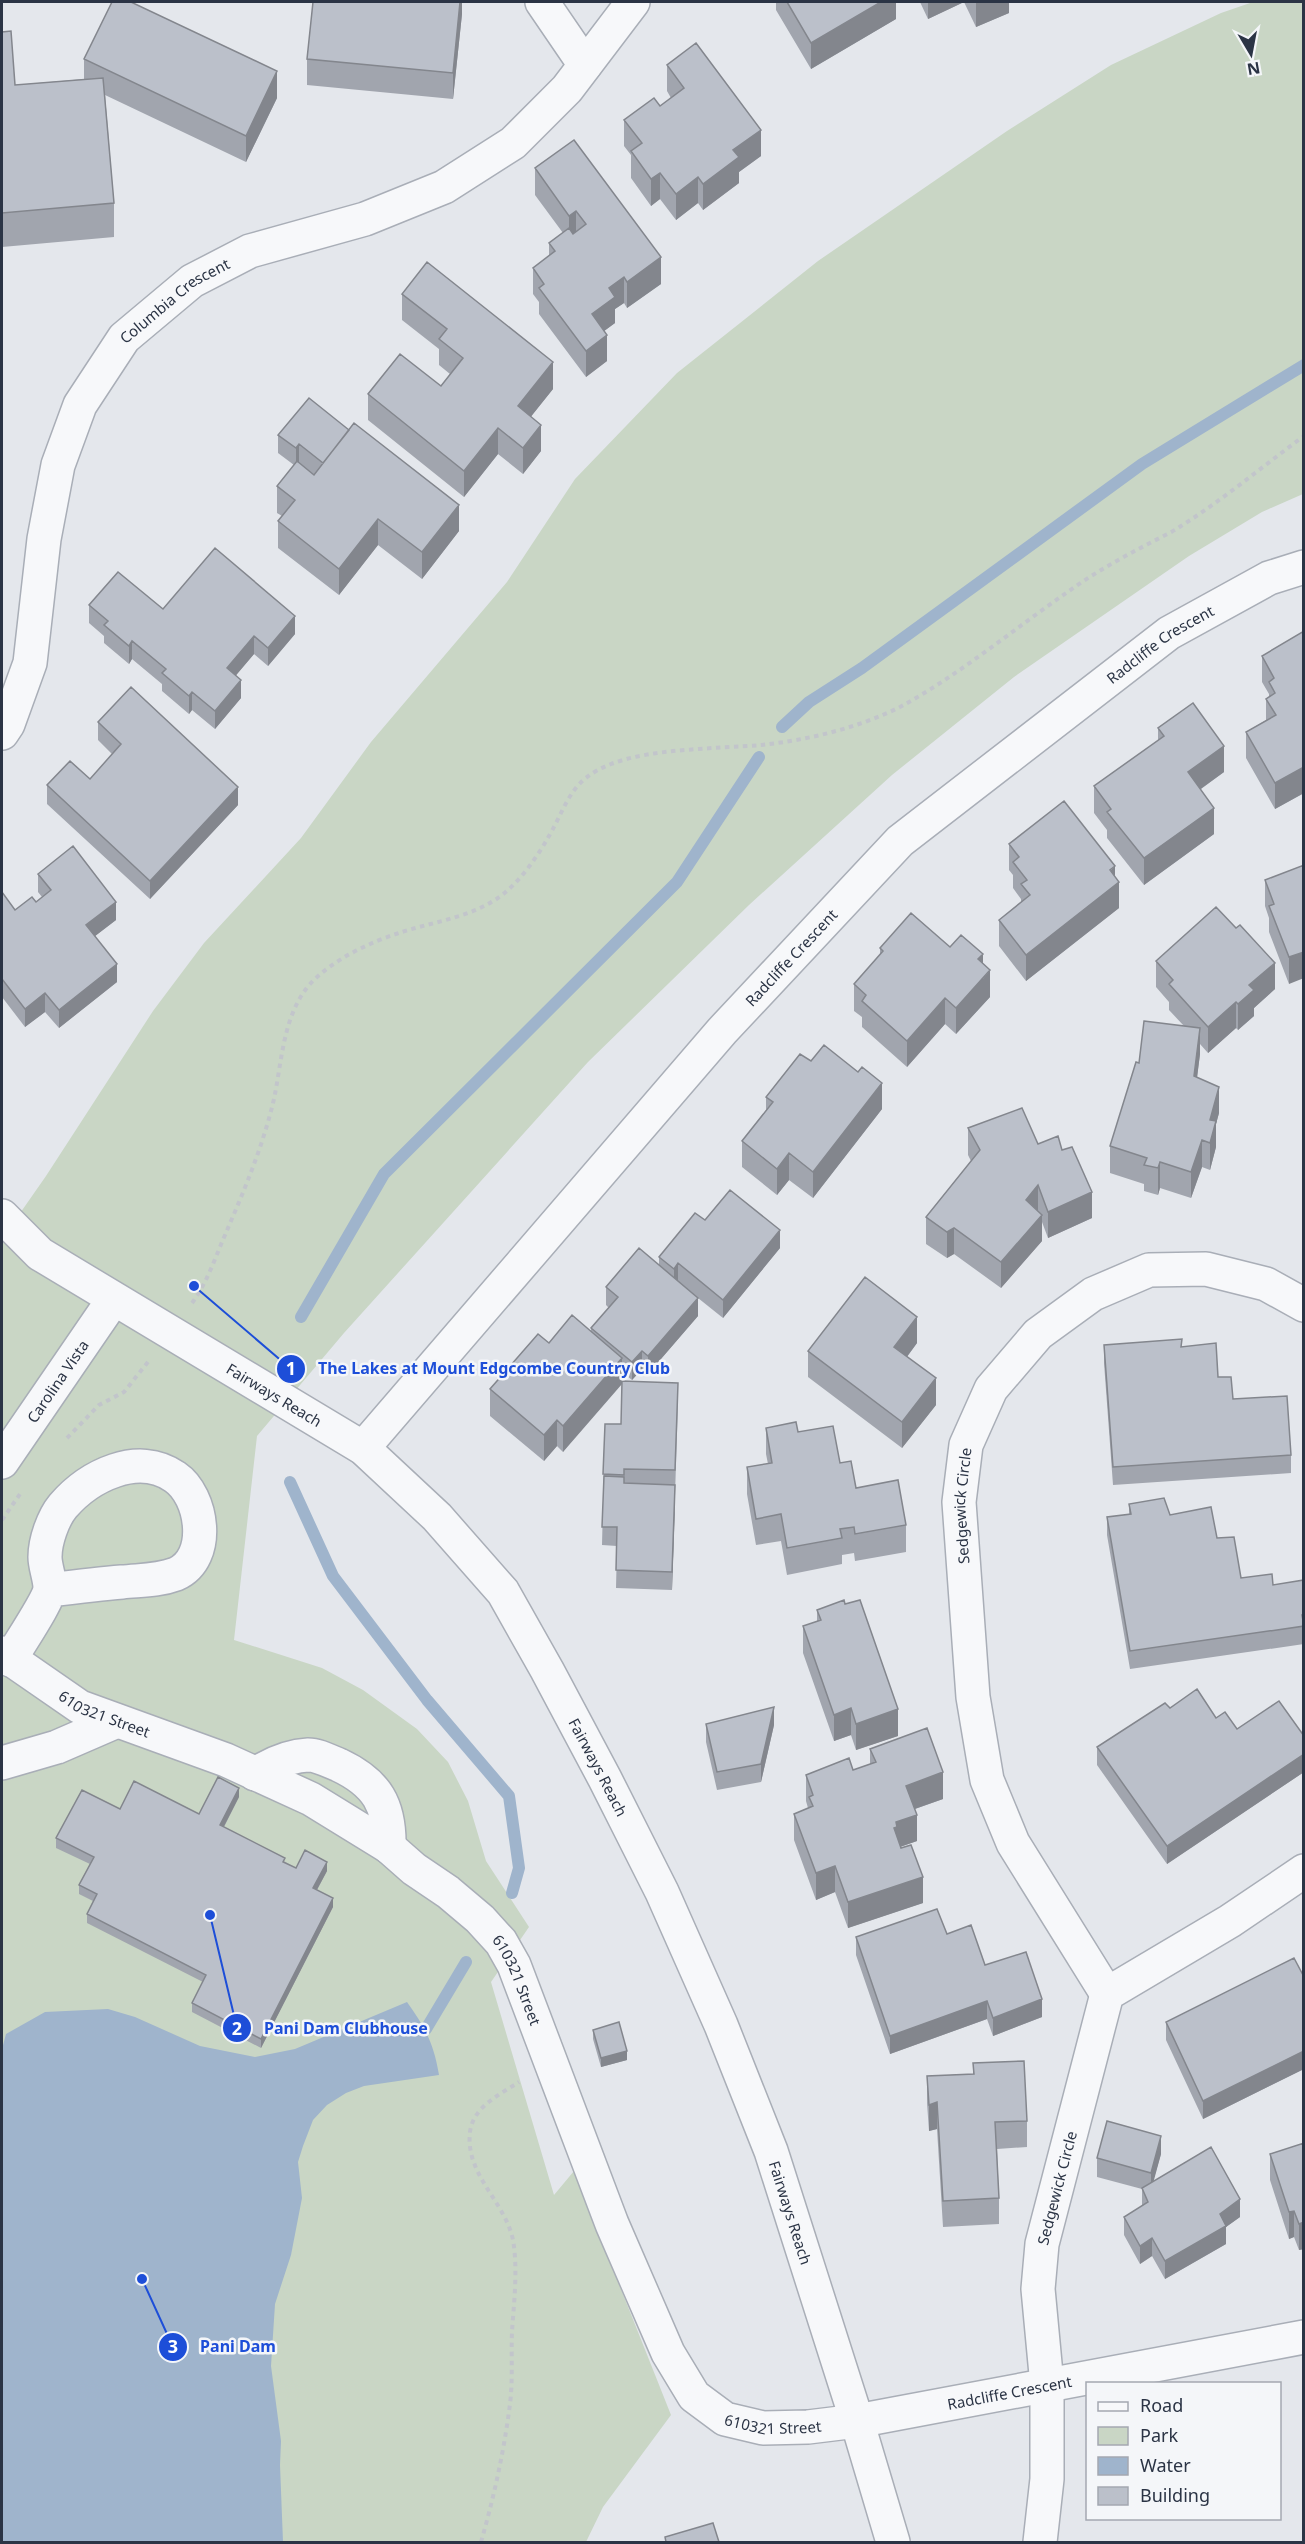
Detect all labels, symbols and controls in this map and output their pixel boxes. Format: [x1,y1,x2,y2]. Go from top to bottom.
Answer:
north arrow [1221,24,1281,84]
text: N [1245,57,1262,81]
street label: Columbia Crescent [115,253,233,348]
street label: Radcliffe Crescent [1102,600,1218,688]
street label: Radcliffe Crescent [740,904,842,1010]
street label: Carolina Vista [22,1336,93,1426]
callout: The Lakes at Mount Edgcombe Country Club [276,1352,682,1386]
text: 1 [286,1356,296,1380]
text: The Lakes at Mount Edgcombe Country Club [318,1357,670,1379]
street label: Fairways Reach [223,1358,326,1431]
street label: Sedgewick Circle [949,1446,976,1565]
street label: 610321 Street [55,1685,153,1742]
street label: Fairways Reach [564,1715,632,1820]
street label: 610321 Street [489,1930,546,2029]
callout: Pani Dam Clubhouse [222,2011,440,2045]
text: 2 [232,2016,242,2040]
text: Pani Dam Clubhouse [264,2017,428,2039]
street label: Sedgewick Circle [1032,2129,1081,2247]
street label: Fairways Reach [765,2158,817,2267]
callout: Pani Dam [158,2330,288,2364]
text: 3 [168,2334,178,2358]
text: Pani Dam [200,2335,276,2357]
street label: Radcliffe Crescent [946,2371,1074,2414]
legend [1086,2382,1281,2520]
text: Road [1140,2393,1183,2417]
street label: 610321 Street [723,2409,823,2439]
text: Park [1140,2423,1178,2447]
text: Water [1140,2453,1191,2477]
text: Building [1140,2483,1210,2507]

